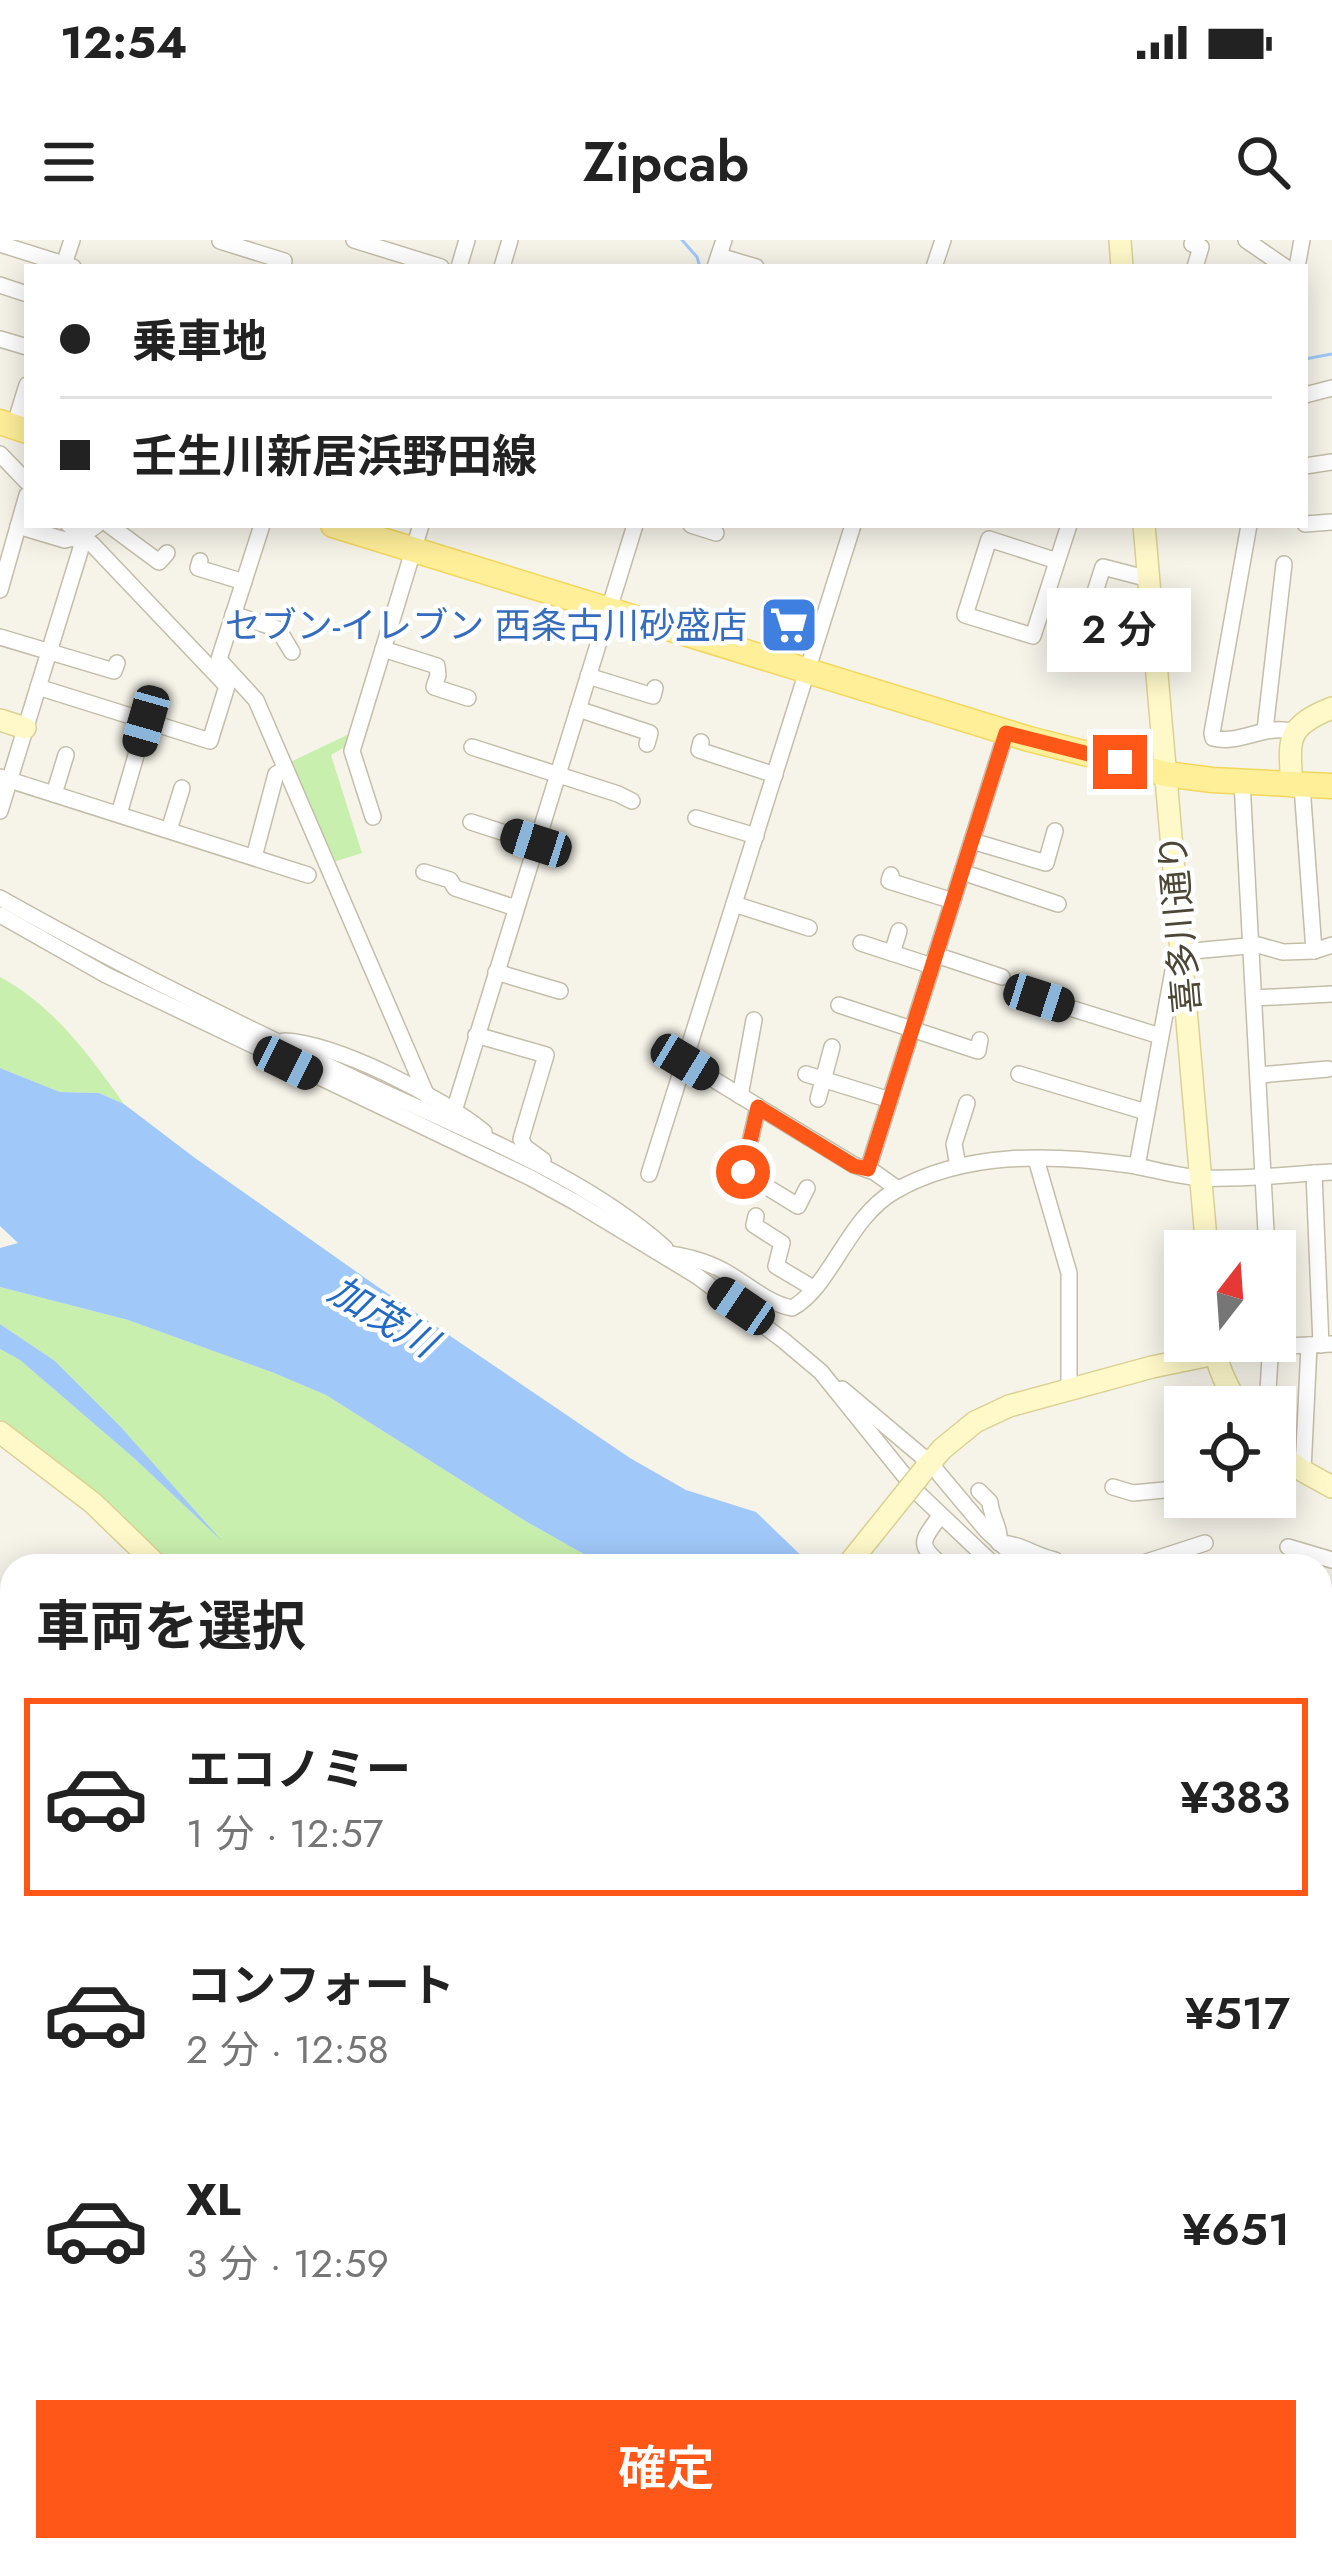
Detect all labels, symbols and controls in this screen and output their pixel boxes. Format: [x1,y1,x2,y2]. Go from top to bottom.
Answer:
text: 12:54 [60,10,187,75]
text: Zipcab [583,123,749,201]
icon: menu [36,129,102,195]
icon: search [1230,129,1296,195]
text: 乗車地 [132,309,267,374]
text: 壬生川新居浜野田線 [132,424,537,489]
callout: 2 分 [1048,588,1192,672]
supermarket icon: セブン-イレブン 西条古川砂盛店 [758,594,820,656]
place label: セブン-イレブン 西条古川砂盛店 [225,599,747,651]
text: 2 分 [1081,601,1157,658]
car [119,681,173,761]
route end [1093,735,1147,789]
car [496,815,576,871]
street label: 喜多川通り [1145,832,1213,1016]
car [999,970,1079,1026]
car [645,1028,725,1096]
car [248,1031,328,1095]
route start [716,1145,770,1199]
north arrow [1164,1230,1296,1362]
map controls [1164,1230,1296,1518]
water label: 加茂川 [318,1262,451,1373]
car [701,1271,781,1341]
button: locate [1164,1386,1296,1518]
text: 車両を選択 [36,1587,306,1665]
text: エコノミー [186,1737,411,1802]
icon: car [42,1743,150,1851]
text: ¥383 [1180,1765,1290,1830]
text: 1 分 · 12:57 [186,1805,383,1862]
text: コンフォート [186,1953,455,2018]
icon: car [42,1959,150,2067]
text: ¥517 [1185,1981,1290,2046]
text: 2 分 · 12:58 [186,2021,389,2078]
text: XL [186,2167,241,2232]
icon: car [42,2175,150,2283]
text: ¥651 [1182,2197,1290,2262]
text: 3 分 · 12:59 [186,2235,389,2292]
button: 確定 [36,2400,1296,2538]

